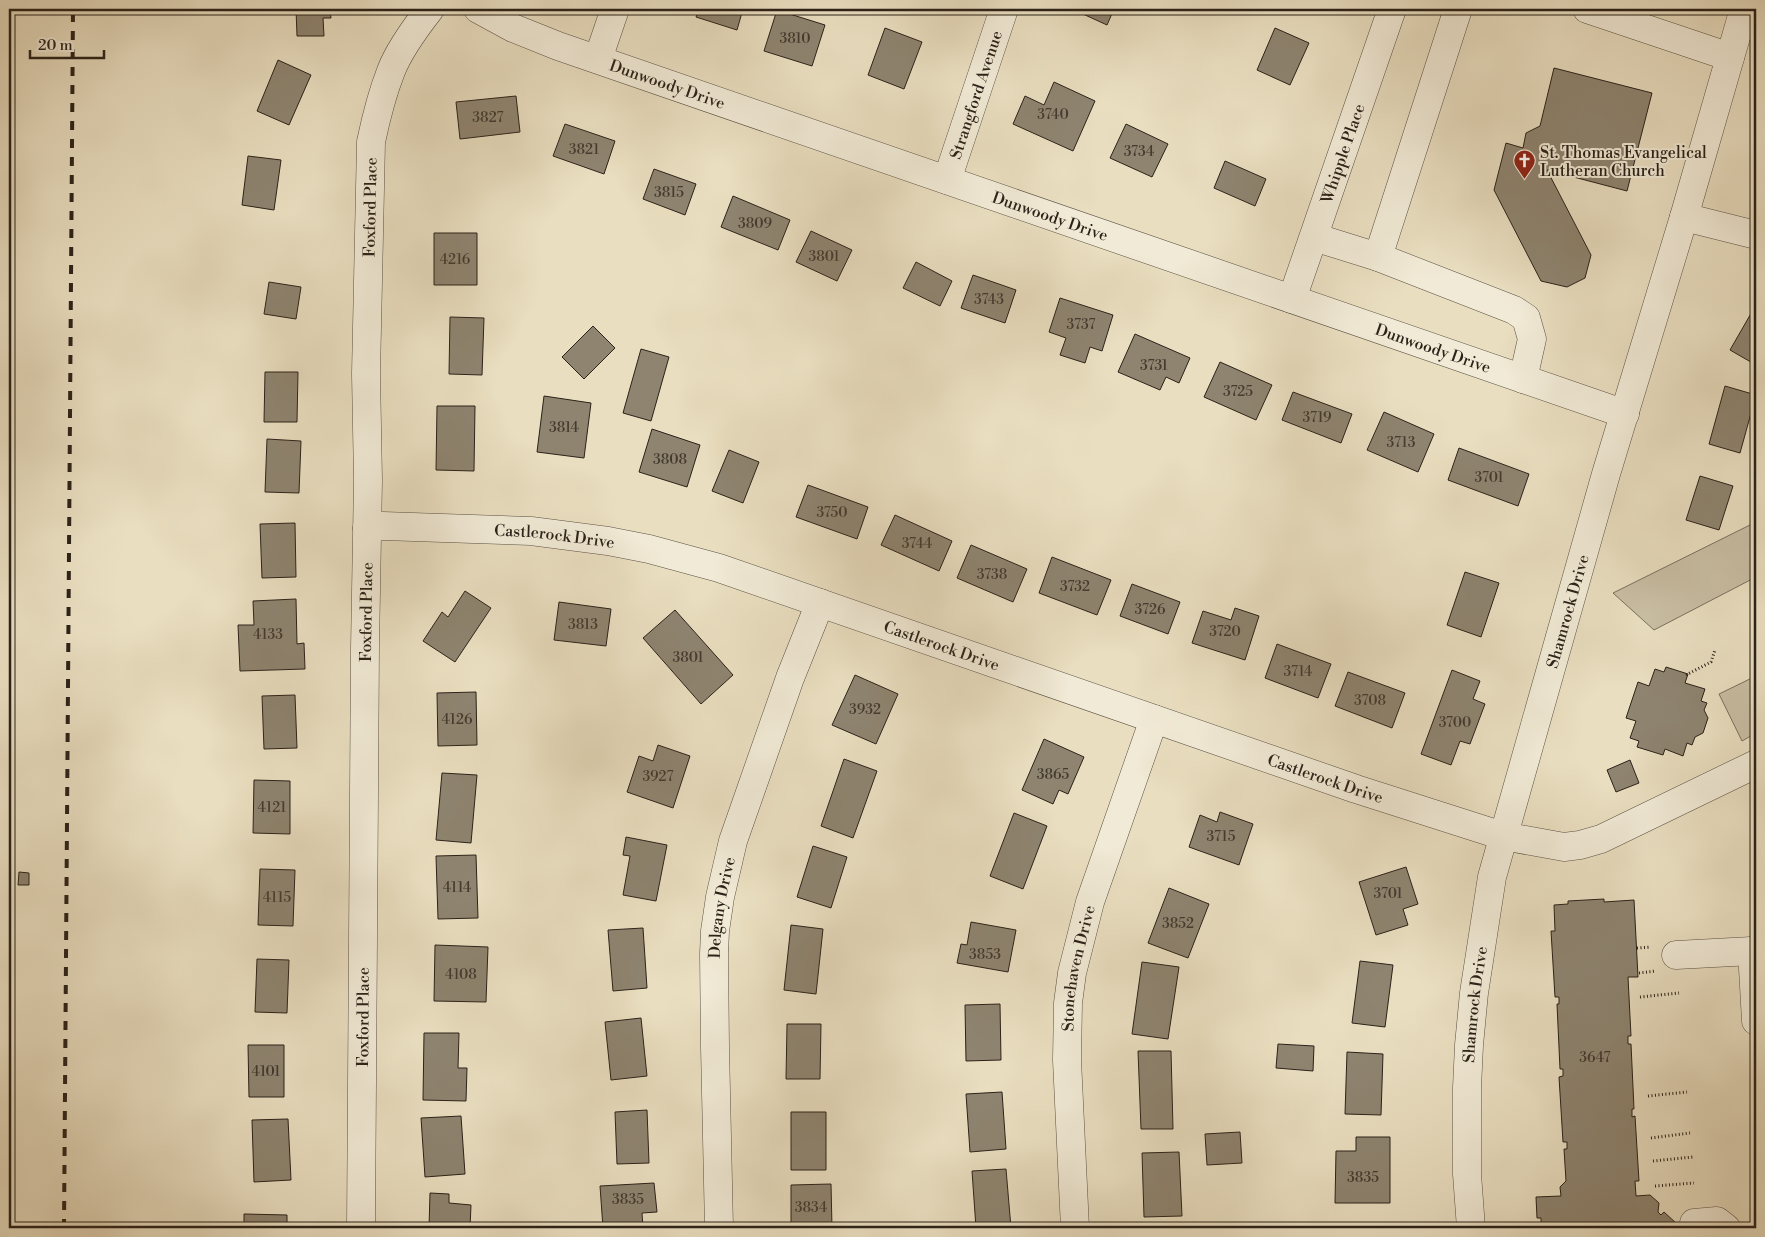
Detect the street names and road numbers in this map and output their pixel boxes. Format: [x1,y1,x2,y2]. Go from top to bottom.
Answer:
street label: Strangford Avenue [946,28,1007,162]
street label: Dunwoody Drive [607,55,728,114]
street label: Whipple Place [1316,101,1370,207]
street label: Foxford Place [360,157,382,257]
street label: Dunwoody Drive [989,188,1110,246]
street label: Dunwoody Drive [1372,320,1493,378]
street label: Castlerock Drive [494,521,616,553]
street label: Shamrock Drive [1543,552,1594,671]
street label: Foxford Place [356,562,378,662]
street label: Castlerock Drive [881,617,1002,676]
street label: Castlerock Drive [1265,750,1386,808]
street label: Delgany Drive [705,855,740,959]
street label: Stonehaven Drive [1058,903,1100,1032]
street label: Shamrock Drive [1459,945,1492,1063]
street label: Foxford Place [353,967,374,1067]

